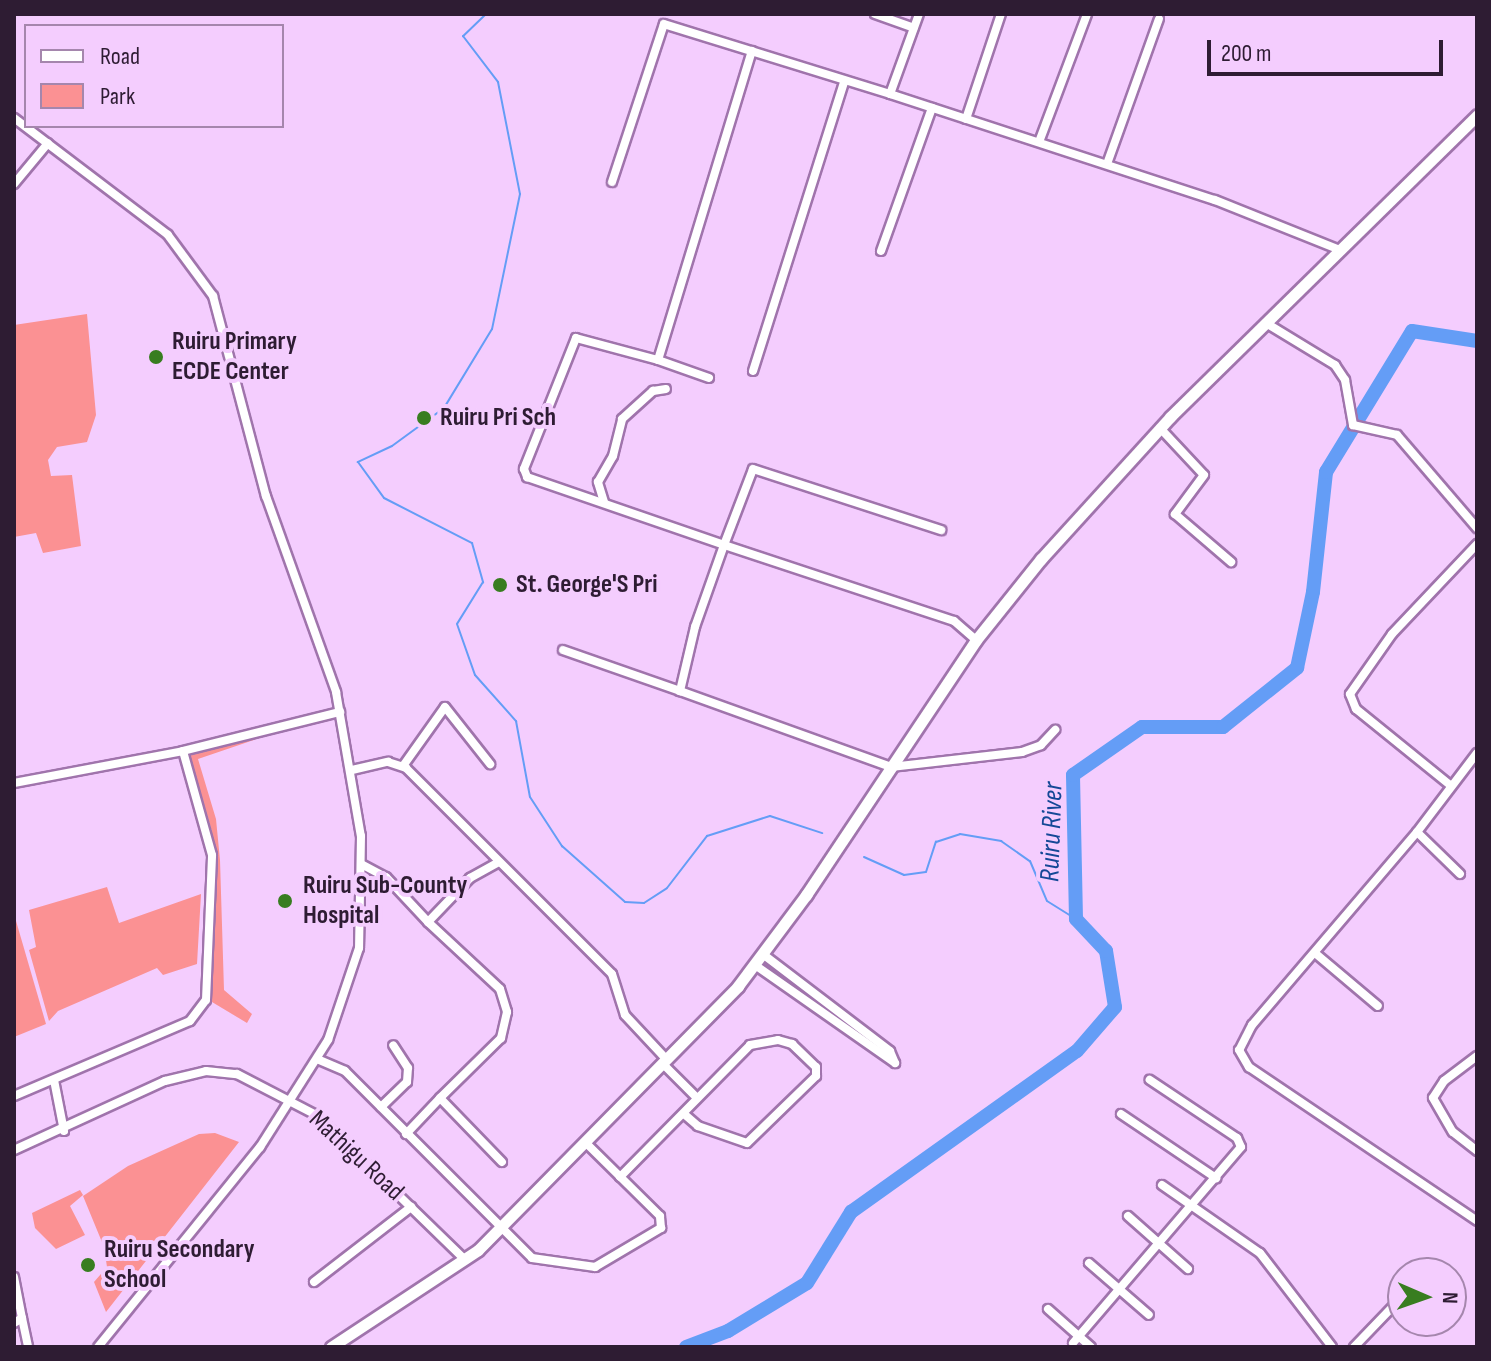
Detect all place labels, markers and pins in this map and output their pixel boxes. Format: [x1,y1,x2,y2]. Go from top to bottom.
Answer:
place label: Ruiru Primary ECDE Center [172,326,297,388]
marker: Ruiru Primary ECDE Center [147,348,165,366]
place label: Ruiru Pri Sch [440,402,556,434]
marker: Ruiru Pri Sch [415,409,433,427]
place label: St. George'S Pri [516,569,658,601]
marker: St. George'S Pri [491,576,509,594]
place label: Ruiru Sub-County Hospital [303,870,467,932]
marker: Ruiru Sub-County Hospital [274,890,296,912]
place label: Ruiru Secondary School [104,1234,254,1296]
marker: Ruiru Secondary School [79,1256,97,1274]

